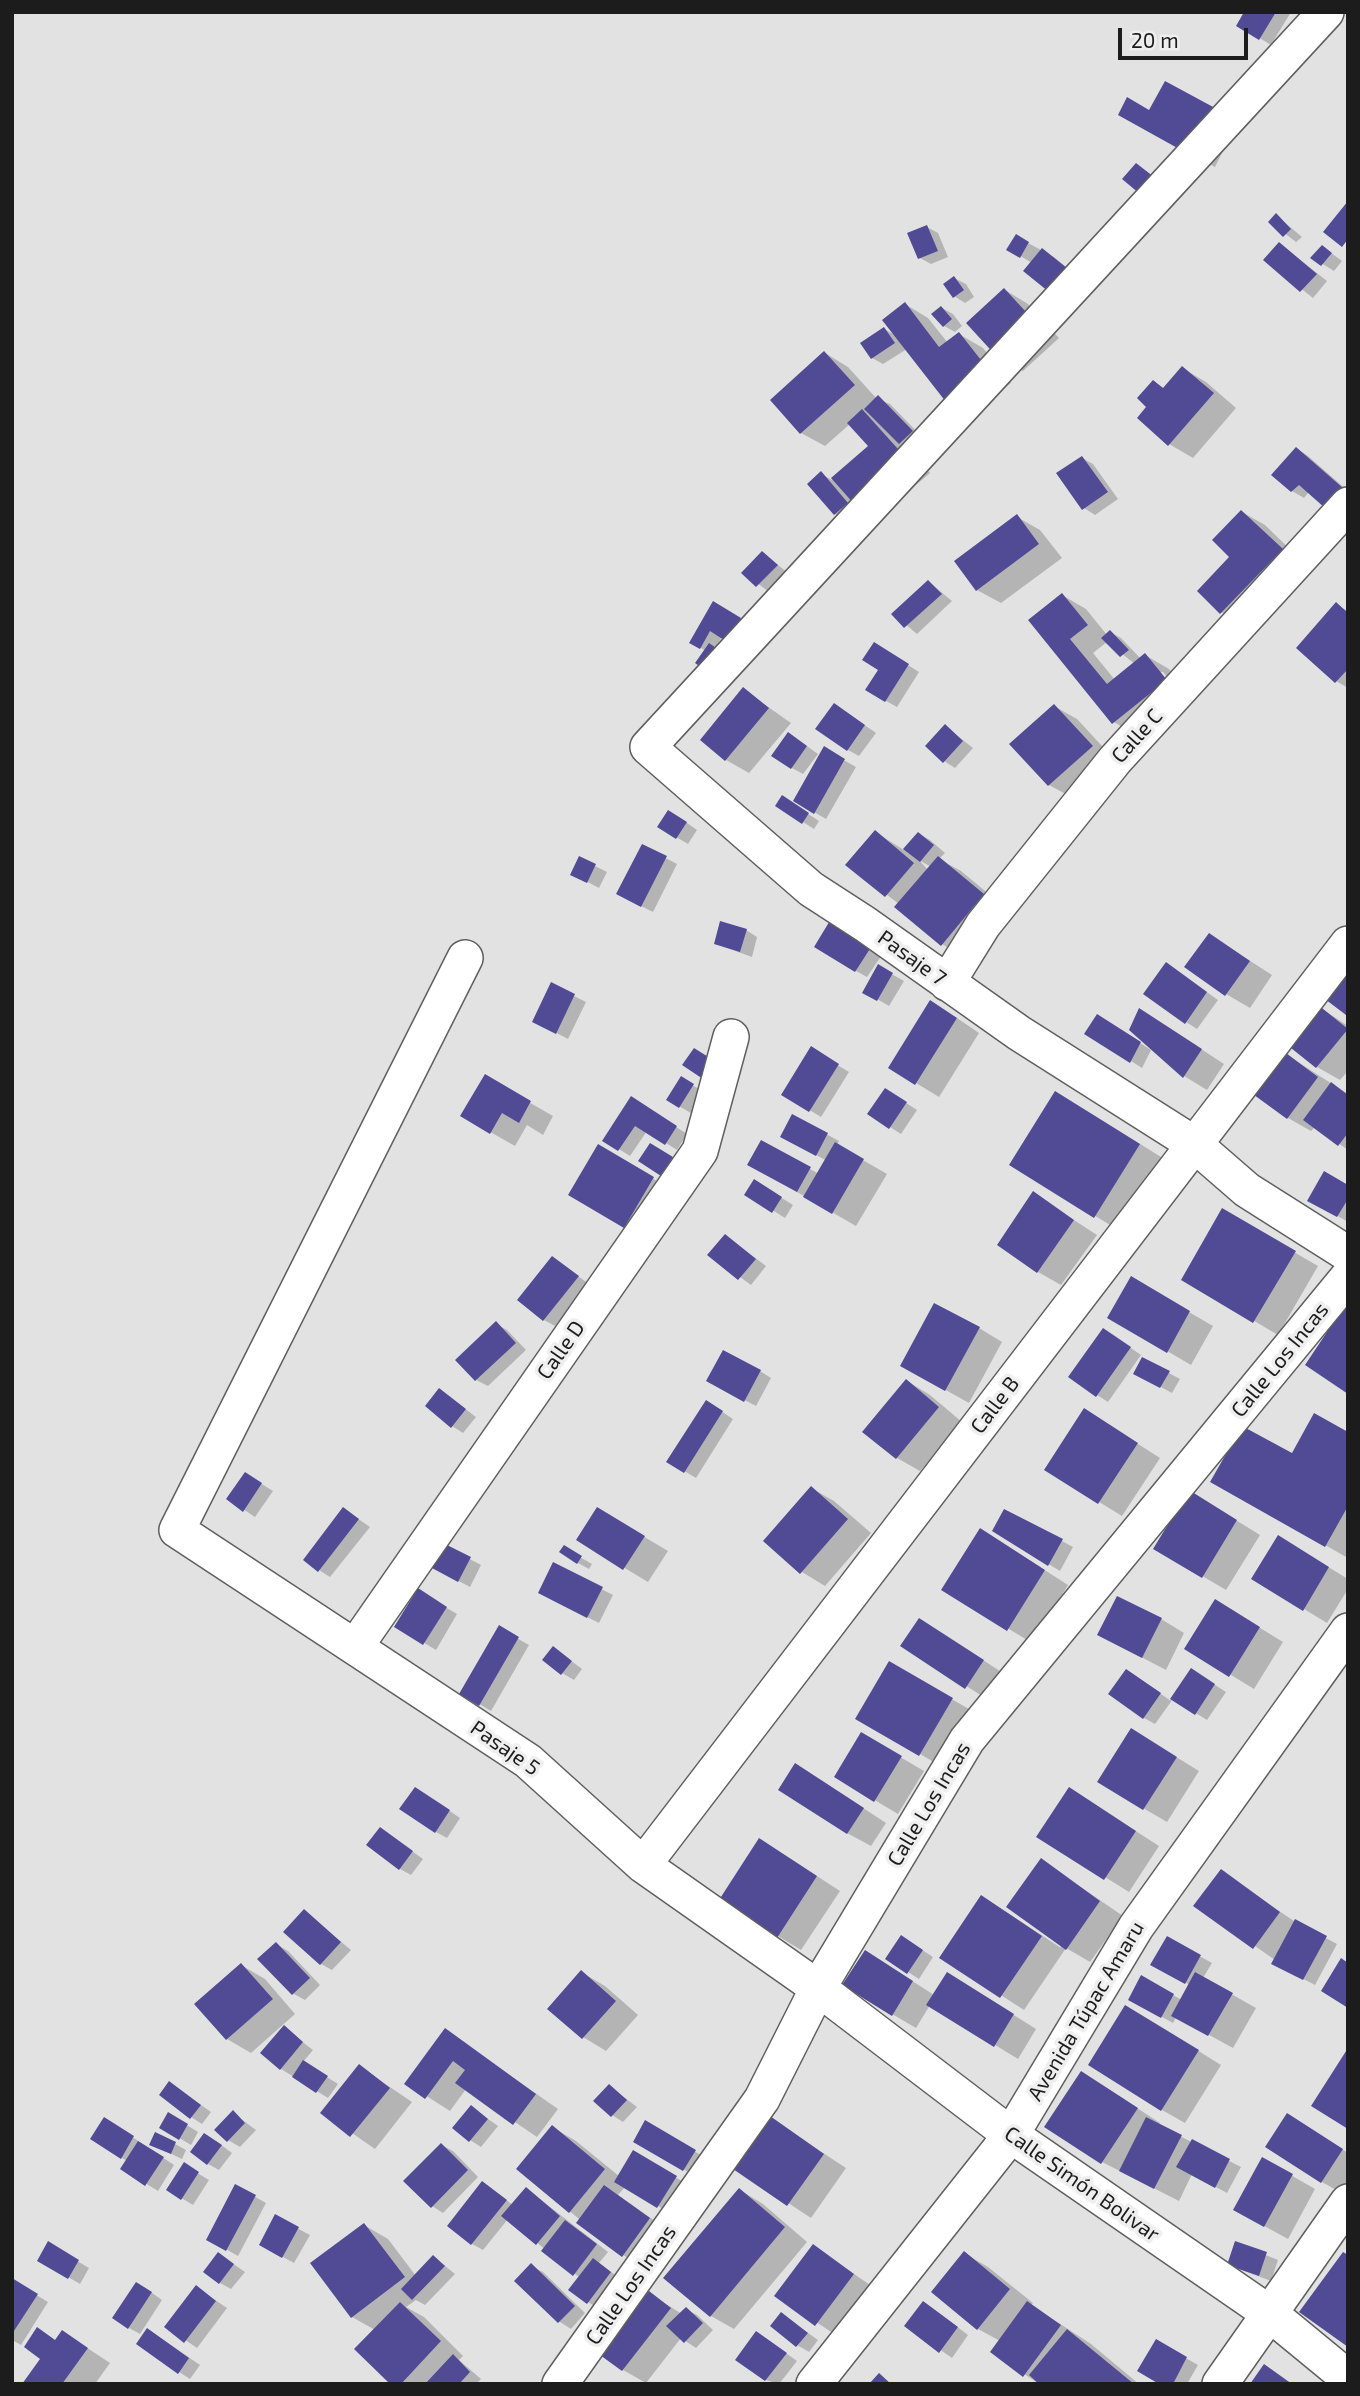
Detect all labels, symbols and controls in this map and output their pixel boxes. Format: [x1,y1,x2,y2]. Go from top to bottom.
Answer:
scale bar [1122,14,1252,58]
text: 20 m [1131,27,1179,52]
street label: Calle C [1106,704,1168,768]
street label: Pasaje 7 [873,925,951,991]
street label: Calle Los Incas [1226,1298,1334,1422]
street label: Calle D [532,1316,590,1384]
street label: Calle B [965,1371,1025,1439]
street label: Pasaje 5 [466,1715,544,1781]
street label: Calle Los Incas [882,1737,976,1871]
street label: Avenida Túpac Amaru [1022,1917,1150,2105]
street label: Calle Simón Bolivar [1000,2121,1164,2247]
street label: Calle Los Incas [580,2220,682,2350]

